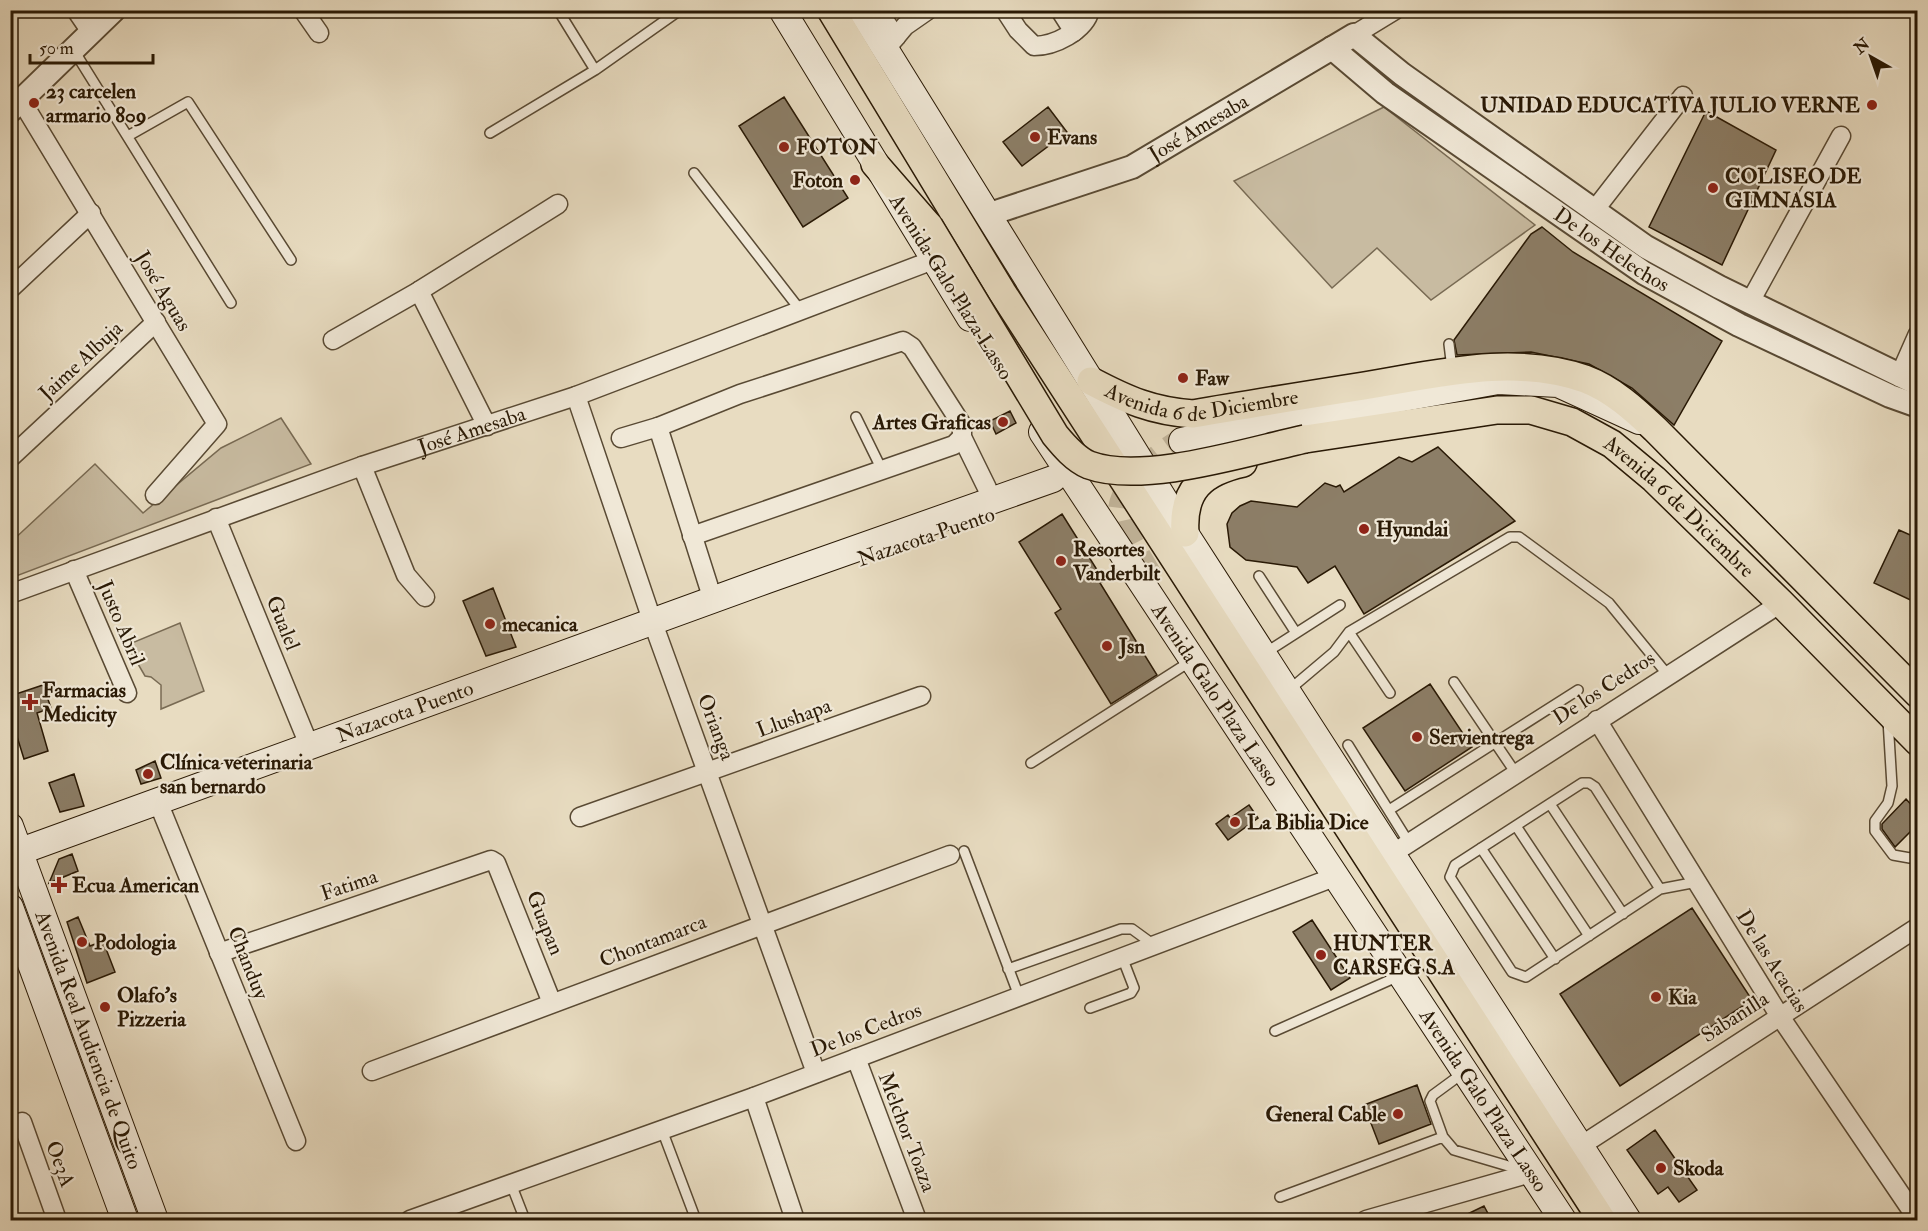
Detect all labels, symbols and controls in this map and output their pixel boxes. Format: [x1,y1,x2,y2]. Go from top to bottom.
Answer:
scale bar [30,27,153,65]
north arrow [1841,27,1901,87]
text: N [1849,34,1874,59]
text: 50 m [39,37,74,60]
place label: 23 carcelen armario 809 [46,78,147,129]
street label: José Amesaba [1143,87,1254,168]
place label: UNIDAD EDUCATIVA JULIO VERNE [1480,92,1860,119]
marker: 23 carcelen armario 809 [27,96,41,110]
marker: UNIDAD EDUCATIVA JULIO VERNE [1865,98,1879,112]
place label: Evans [1047,124,1097,151]
marker: Evans [1028,130,1042,144]
place label: FOTON [796,134,879,161]
marker: FOTON [777,140,791,154]
place label: COLISEO DE GIMNASIA [1725,163,1861,214]
place label: Foton [793,167,843,194]
marker: Foton [848,173,862,187]
marker: COLISEO DE GIMNASIA [1706,181,1720,195]
street label: Avenida Galo Plaza Lasso [882,188,1019,385]
street label: De los Helechos [1548,201,1674,298]
street label: José Aguas [128,245,198,336]
street label: Jaime Albuja [33,315,129,407]
place label: Faw [1195,365,1230,392]
marker: Faw [1176,371,1190,385]
street label: Avenida 6 de Diciembre [1100,376,1300,428]
street label: José Amesaba [413,400,529,461]
place label: Artes Graficas [872,409,991,436]
marker: Artes Graficas [996,415,1010,429]
street label: Avenida 6 de Diciembre [1598,428,1760,583]
street label: Nazacota Puento [854,501,998,573]
place label: Hyundai [1376,516,1449,543]
marker: Hyundai [1357,522,1371,536]
place label: Resortes Vanderbilt [1072,536,1160,587]
marker: Resortes Vanderbilt [1054,554,1068,568]
street label: Justo Abril [91,575,151,670]
street label: Gualel [260,592,306,655]
street label: Avenida Galo Plaza Lasso [1145,597,1286,792]
place label: mecanica [502,611,579,638]
marker: mecanica [483,617,497,631]
place label: Jsn [1118,633,1145,660]
marker: Jsn [1100,639,1114,653]
street label: De los Cedros [1548,645,1660,731]
street label: Nazacota Puento [333,674,477,749]
place label: Farmacias Medicity [41,677,126,728]
street label: Orianga [691,690,741,764]
street label: Llushapa [753,692,835,744]
marker: Farmacias Medicity [23,695,37,709]
place label: Servientrega [1429,724,1535,751]
marker: Servientrega [1410,730,1424,744]
place label: Clínica veterinaria san bernardo [160,749,314,800]
marker: Clínica veterinaria san bernardo [141,767,155,781]
place label: La Biblia Dice [1247,809,1369,836]
marker: La Biblia Dice [1228,815,1242,829]
street label: Fatima [317,863,381,907]
place label: Ecua American [72,872,199,899]
marker: Ecua American [50,876,68,894]
street label: Guapan [520,887,570,959]
street label: De las Acacias [1730,905,1814,1017]
street label: Avenida Real Audiencia de Quito [29,906,149,1173]
street label: Chontamarca [596,908,711,974]
street label: Chanduy [221,923,275,1004]
place label: Podologia [94,929,177,956]
place label: HUNTER CARSEG S.A [1333,930,1456,981]
marker: Podologia [75,935,89,949]
marker: HUNTER CARSEG S.A [1314,948,1328,962]
place label: Olafo's Pizzeria [117,982,187,1033]
place label: Kia [1668,984,1698,1011]
street label: Sabanilla [1696,985,1774,1049]
marker: Kia [1649,990,1663,1004]
street label: De los Cedros [807,996,925,1064]
marker: Olafo's Pizzeria [98,1000,112,1014]
street label: Avenida Galo Plaza Lasso [1413,1003,1554,1197]
street label: Melchor Toaza [872,1068,942,1196]
place label: General Cable [1266,1101,1386,1128]
marker: General Cable [1391,1107,1405,1121]
street label: Oe3A [39,1137,81,1191]
place label: Skoda [1673,1155,1725,1182]
marker: Skoda [1654,1161,1668,1175]

